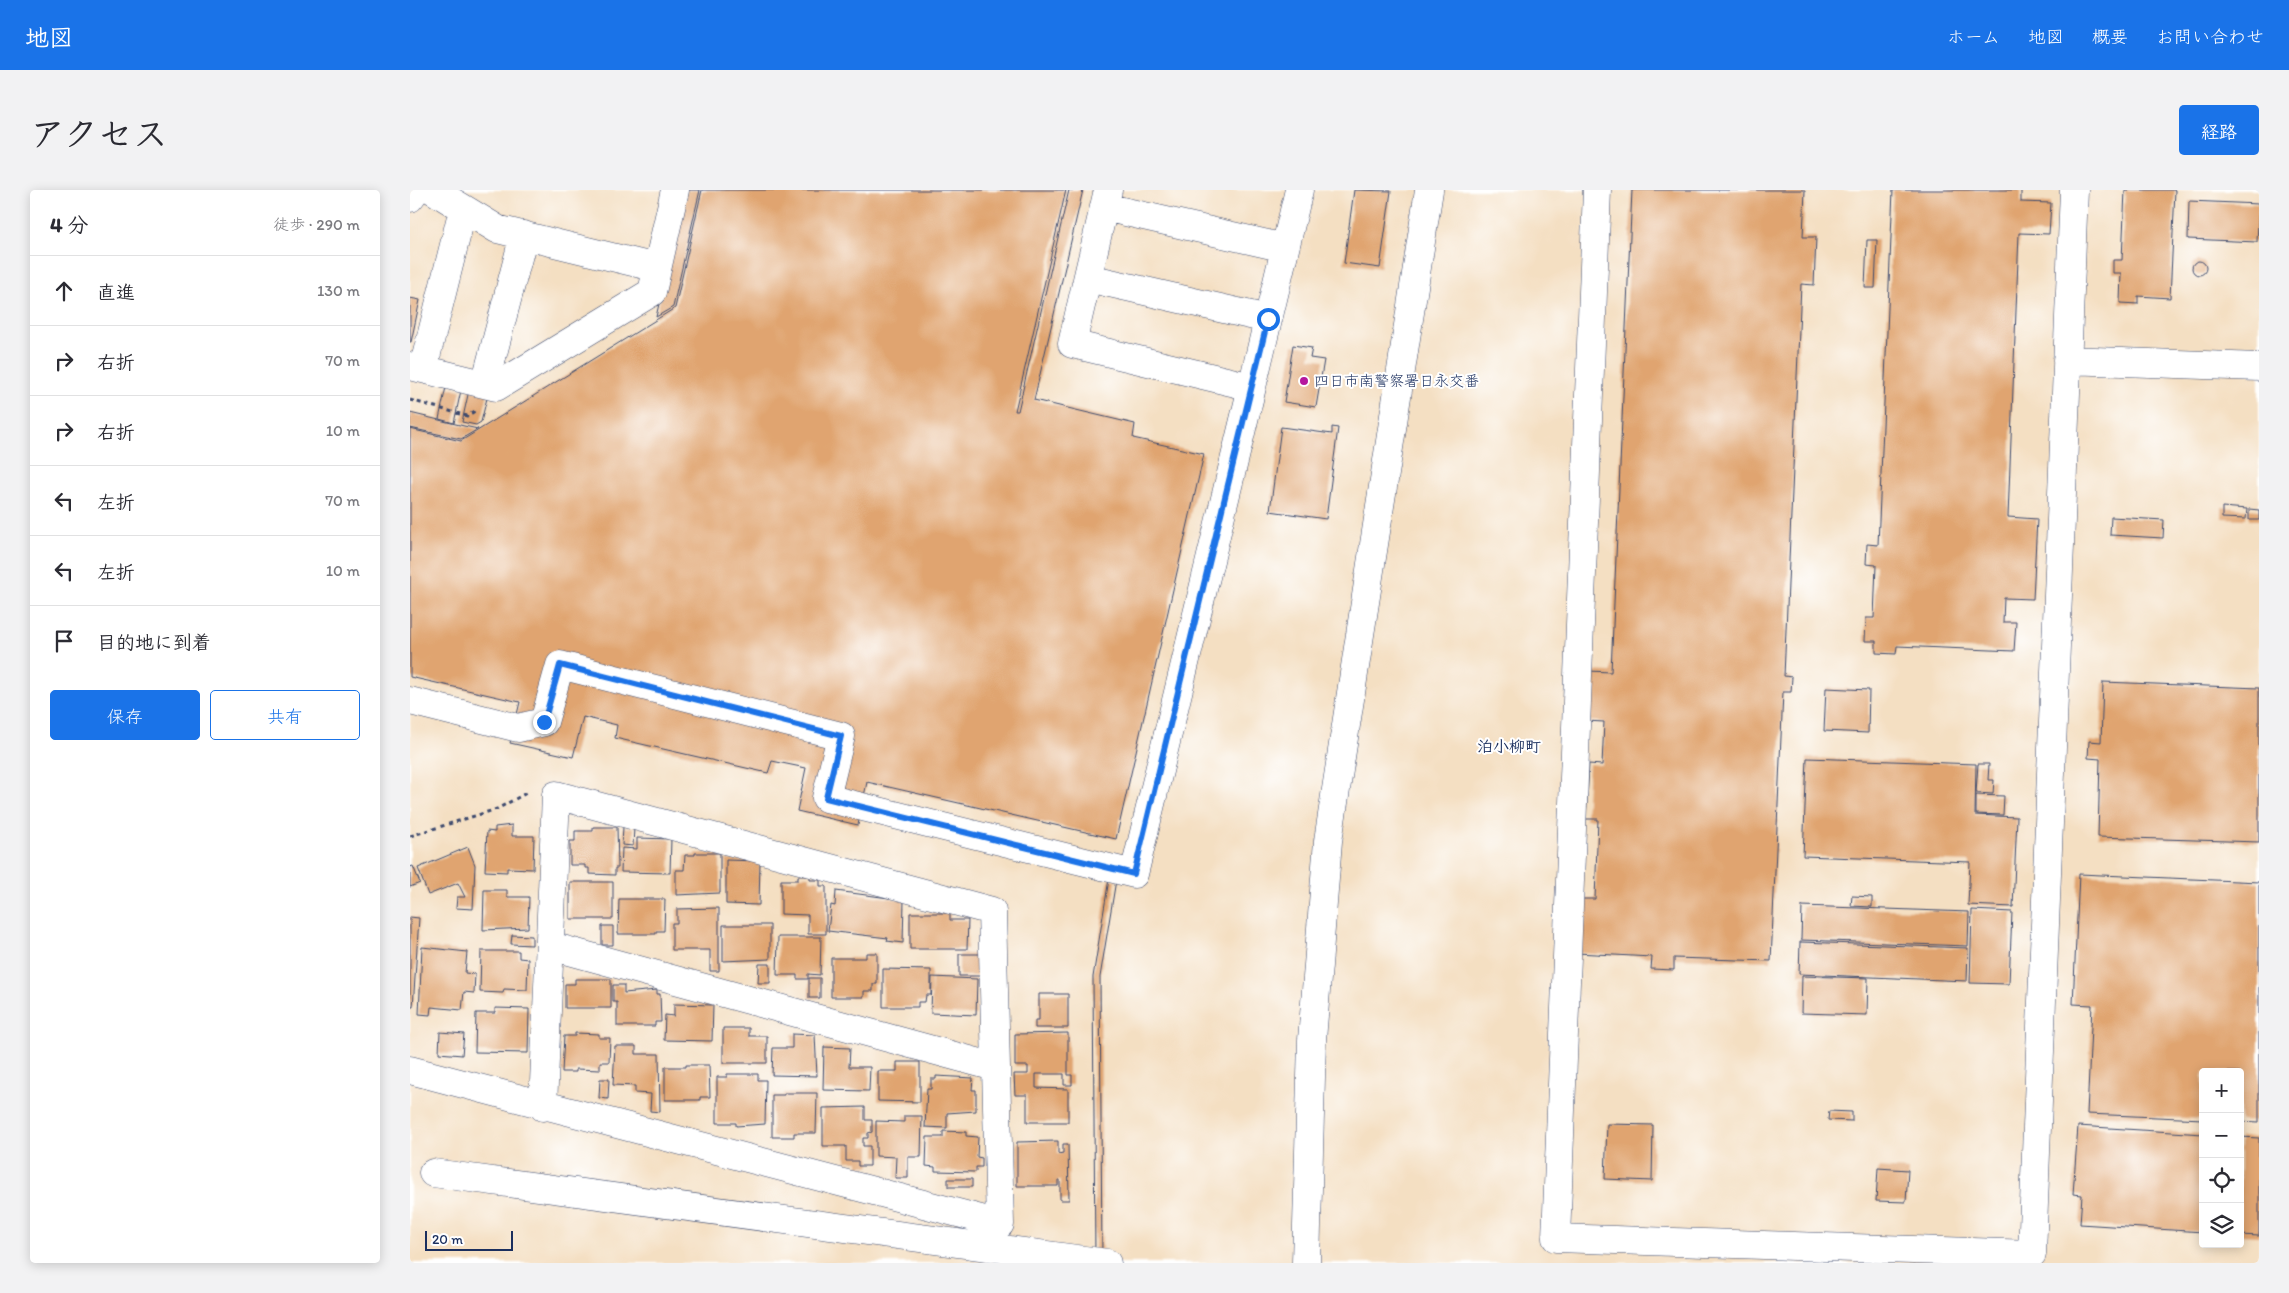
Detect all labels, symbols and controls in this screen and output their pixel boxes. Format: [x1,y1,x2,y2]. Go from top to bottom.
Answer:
text: 地図 [25,23,73,52]
text: ホーム [1947,26,2000,48]
text: 地図 [2028,26,2064,48]
text: 概要 [2092,26,2128,48]
text: お問い合わせ [2156,26,2264,48]
button: 経路 [2179,105,2259,155]
text: アクセス [30,113,168,155]
text: 4 分 [50,212,88,237]
text: 徒歩 · 290 m [273,215,360,234]
icon: ahead [50,277,78,305]
text: 直進 [97,281,135,304]
text: 130 m [317,281,360,300]
route start [1257,308,1280,331]
icon: right [50,347,78,375]
text: 右折 [97,351,135,374]
text: 70 m [325,351,360,370]
place label: 四日市南警察署日永交番 [1314,372,1479,390]
marker: 四日市南警察署日永交番 [1298,375,1310,387]
icon: right [50,417,78,445]
text: 右折 [97,421,135,444]
text: 10 m [326,421,360,440]
icon: left [50,487,78,515]
text: 左折 [97,491,135,514]
text: 70 m [325,491,360,510]
icon: left [50,557,78,585]
text: 左折 [97,561,135,584]
text: 10 m [326,561,360,580]
icon: arrive [50,627,78,655]
text: 目的地に到着 [97,631,211,654]
button: 保存 [50,690,200,740]
button: 共有 [210,690,360,740]
route end [533,711,556,734]
district label: 泊小柳町 [1477,737,1541,756]
map controls [2199,1068,2244,1248]
button: + [2199,1068,2244,1113]
button: − [2199,1113,2244,1158]
button: locate [2199,1158,2244,1203]
button: layers [2199,1203,2244,1248]
scale bar [425,1228,512,1251]
text: 20 m [432,1231,463,1248]

